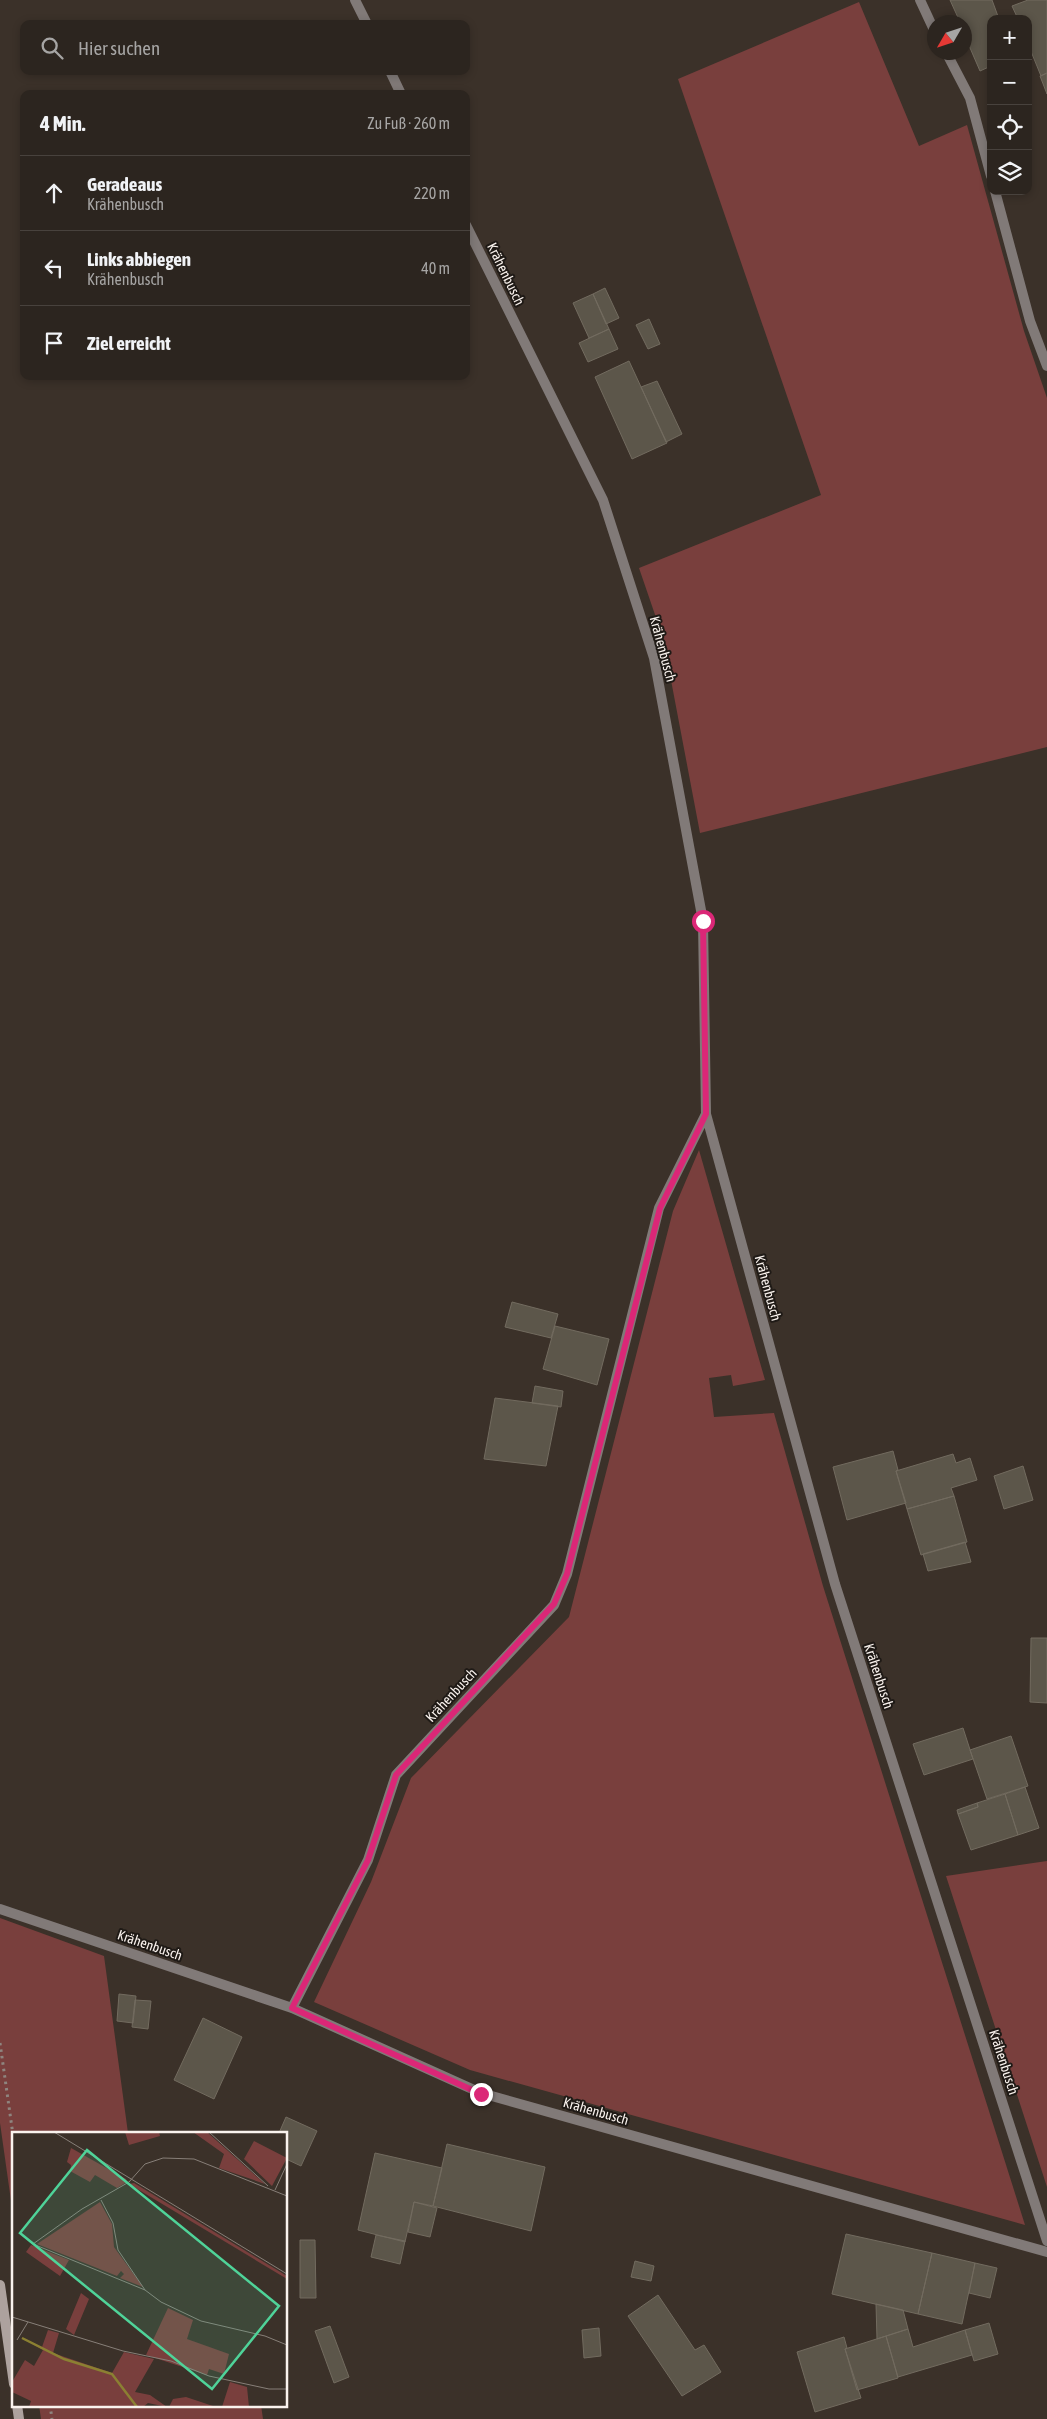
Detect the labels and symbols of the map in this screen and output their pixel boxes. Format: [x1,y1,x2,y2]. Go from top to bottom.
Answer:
north arrow [927,15,972,60]
street label: Krähenbusch [484,240,528,308]
street label: Krähenbusch [647,614,679,684]
route start [692,910,715,933]
street label: Krähenbusch [752,1253,784,1323]
street label: Krähenbusch [861,1641,897,1711]
street label: Krähenbusch [422,1665,480,1725]
street label: Krähenbusch [115,1926,185,1964]
street label: Krähenbusch [986,2027,1022,2097]
route end [470,2083,493,2106]
street label: Krähenbusch [561,2094,631,2128]
inset map [12,2132,288,2406]

